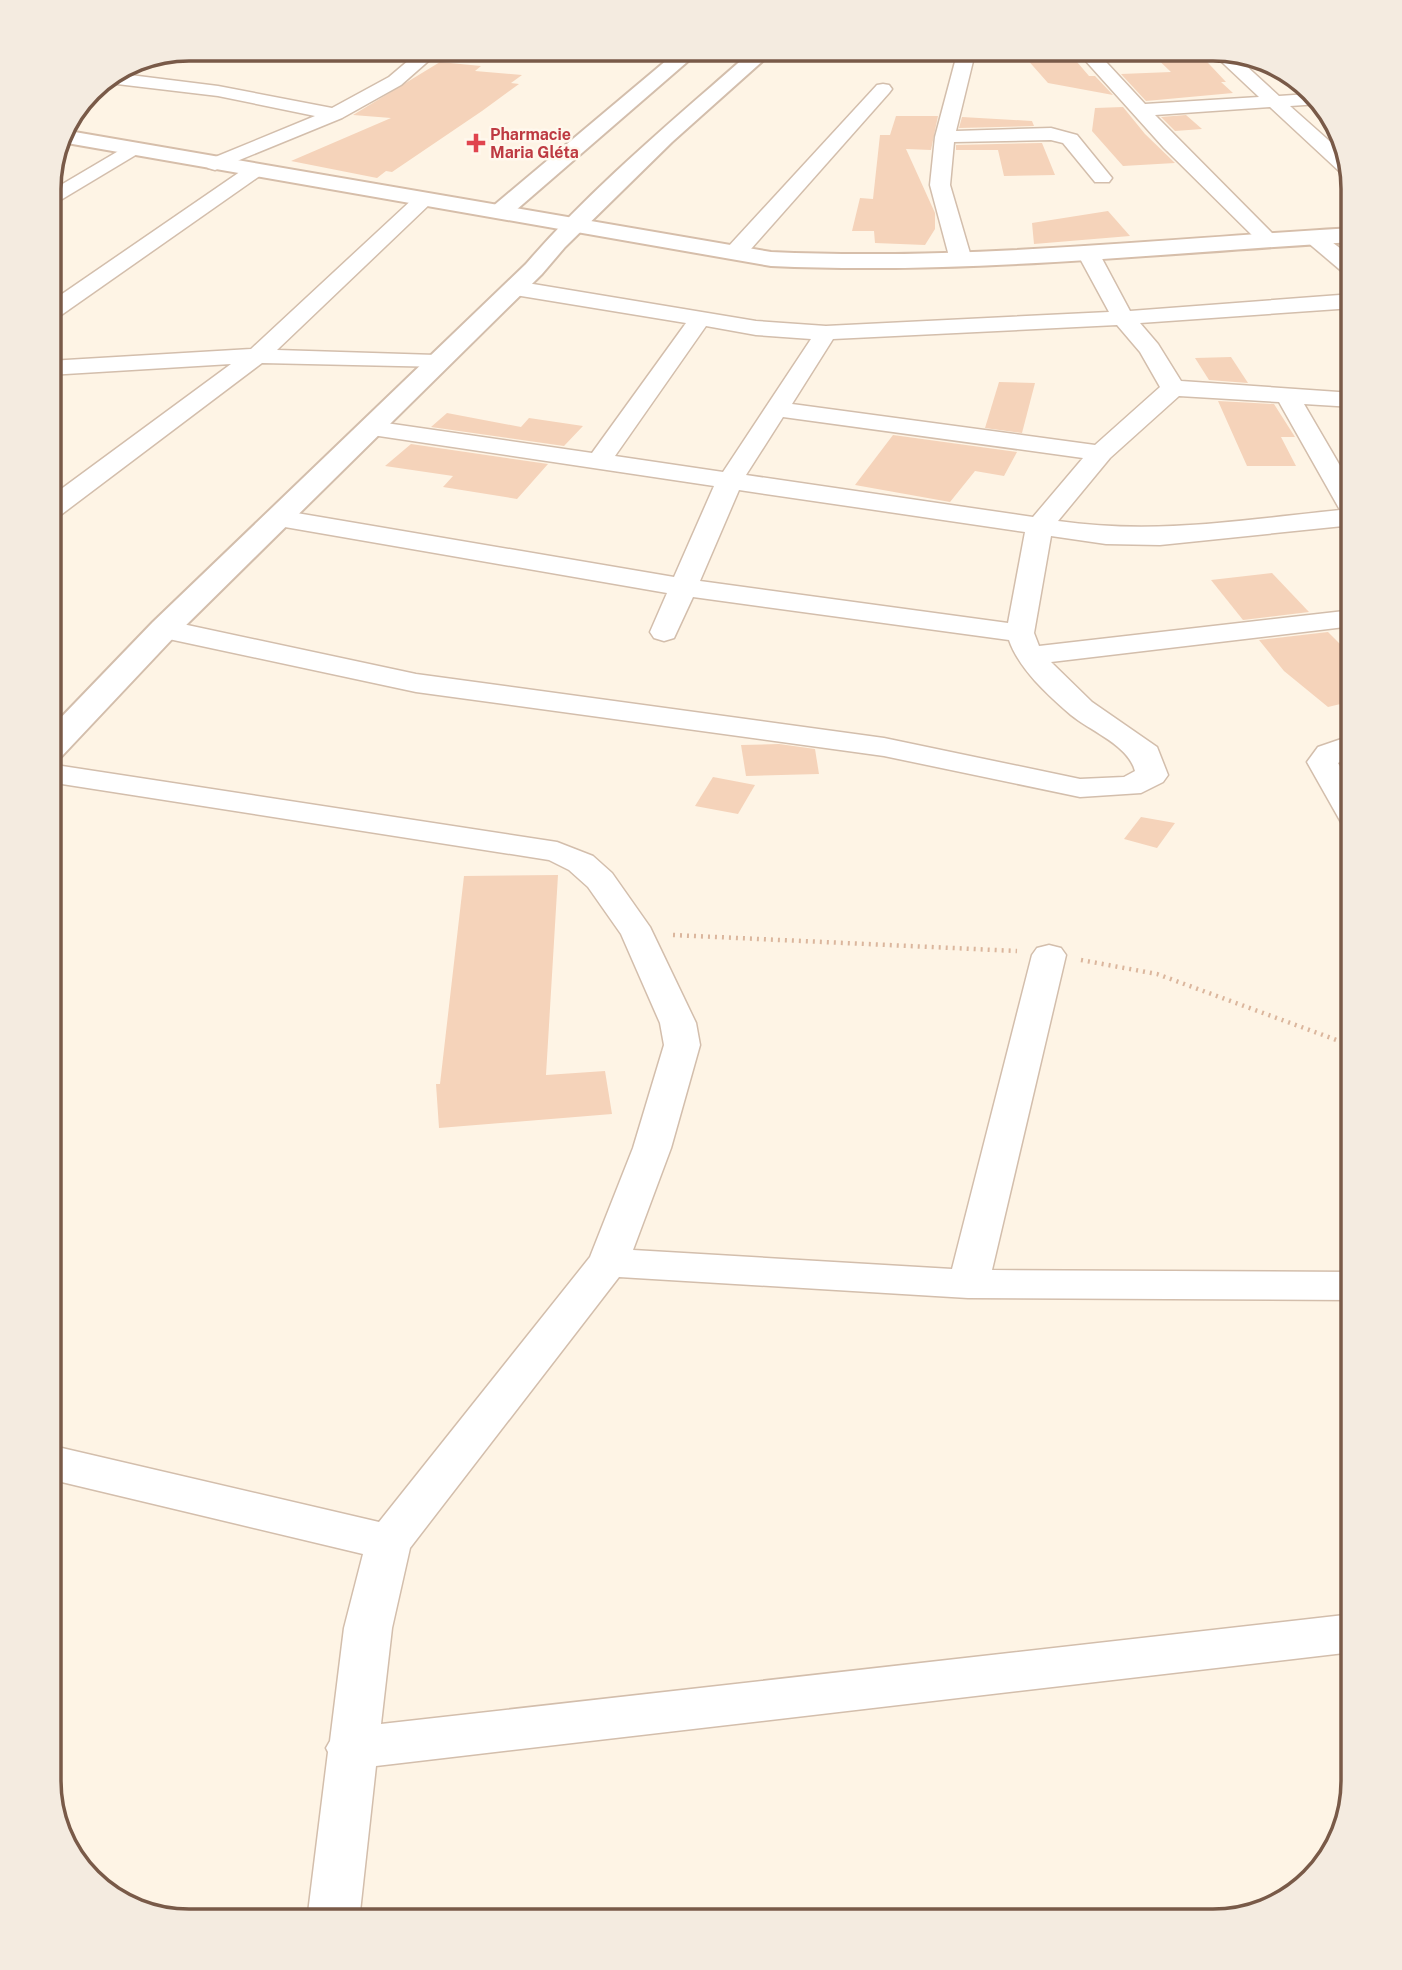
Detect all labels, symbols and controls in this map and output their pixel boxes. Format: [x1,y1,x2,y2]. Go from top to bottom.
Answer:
place label: Pharmacie Maria Gléta [490,125,579,162]
marker: Pharmacie Maria Gléta [468,135,484,151]

